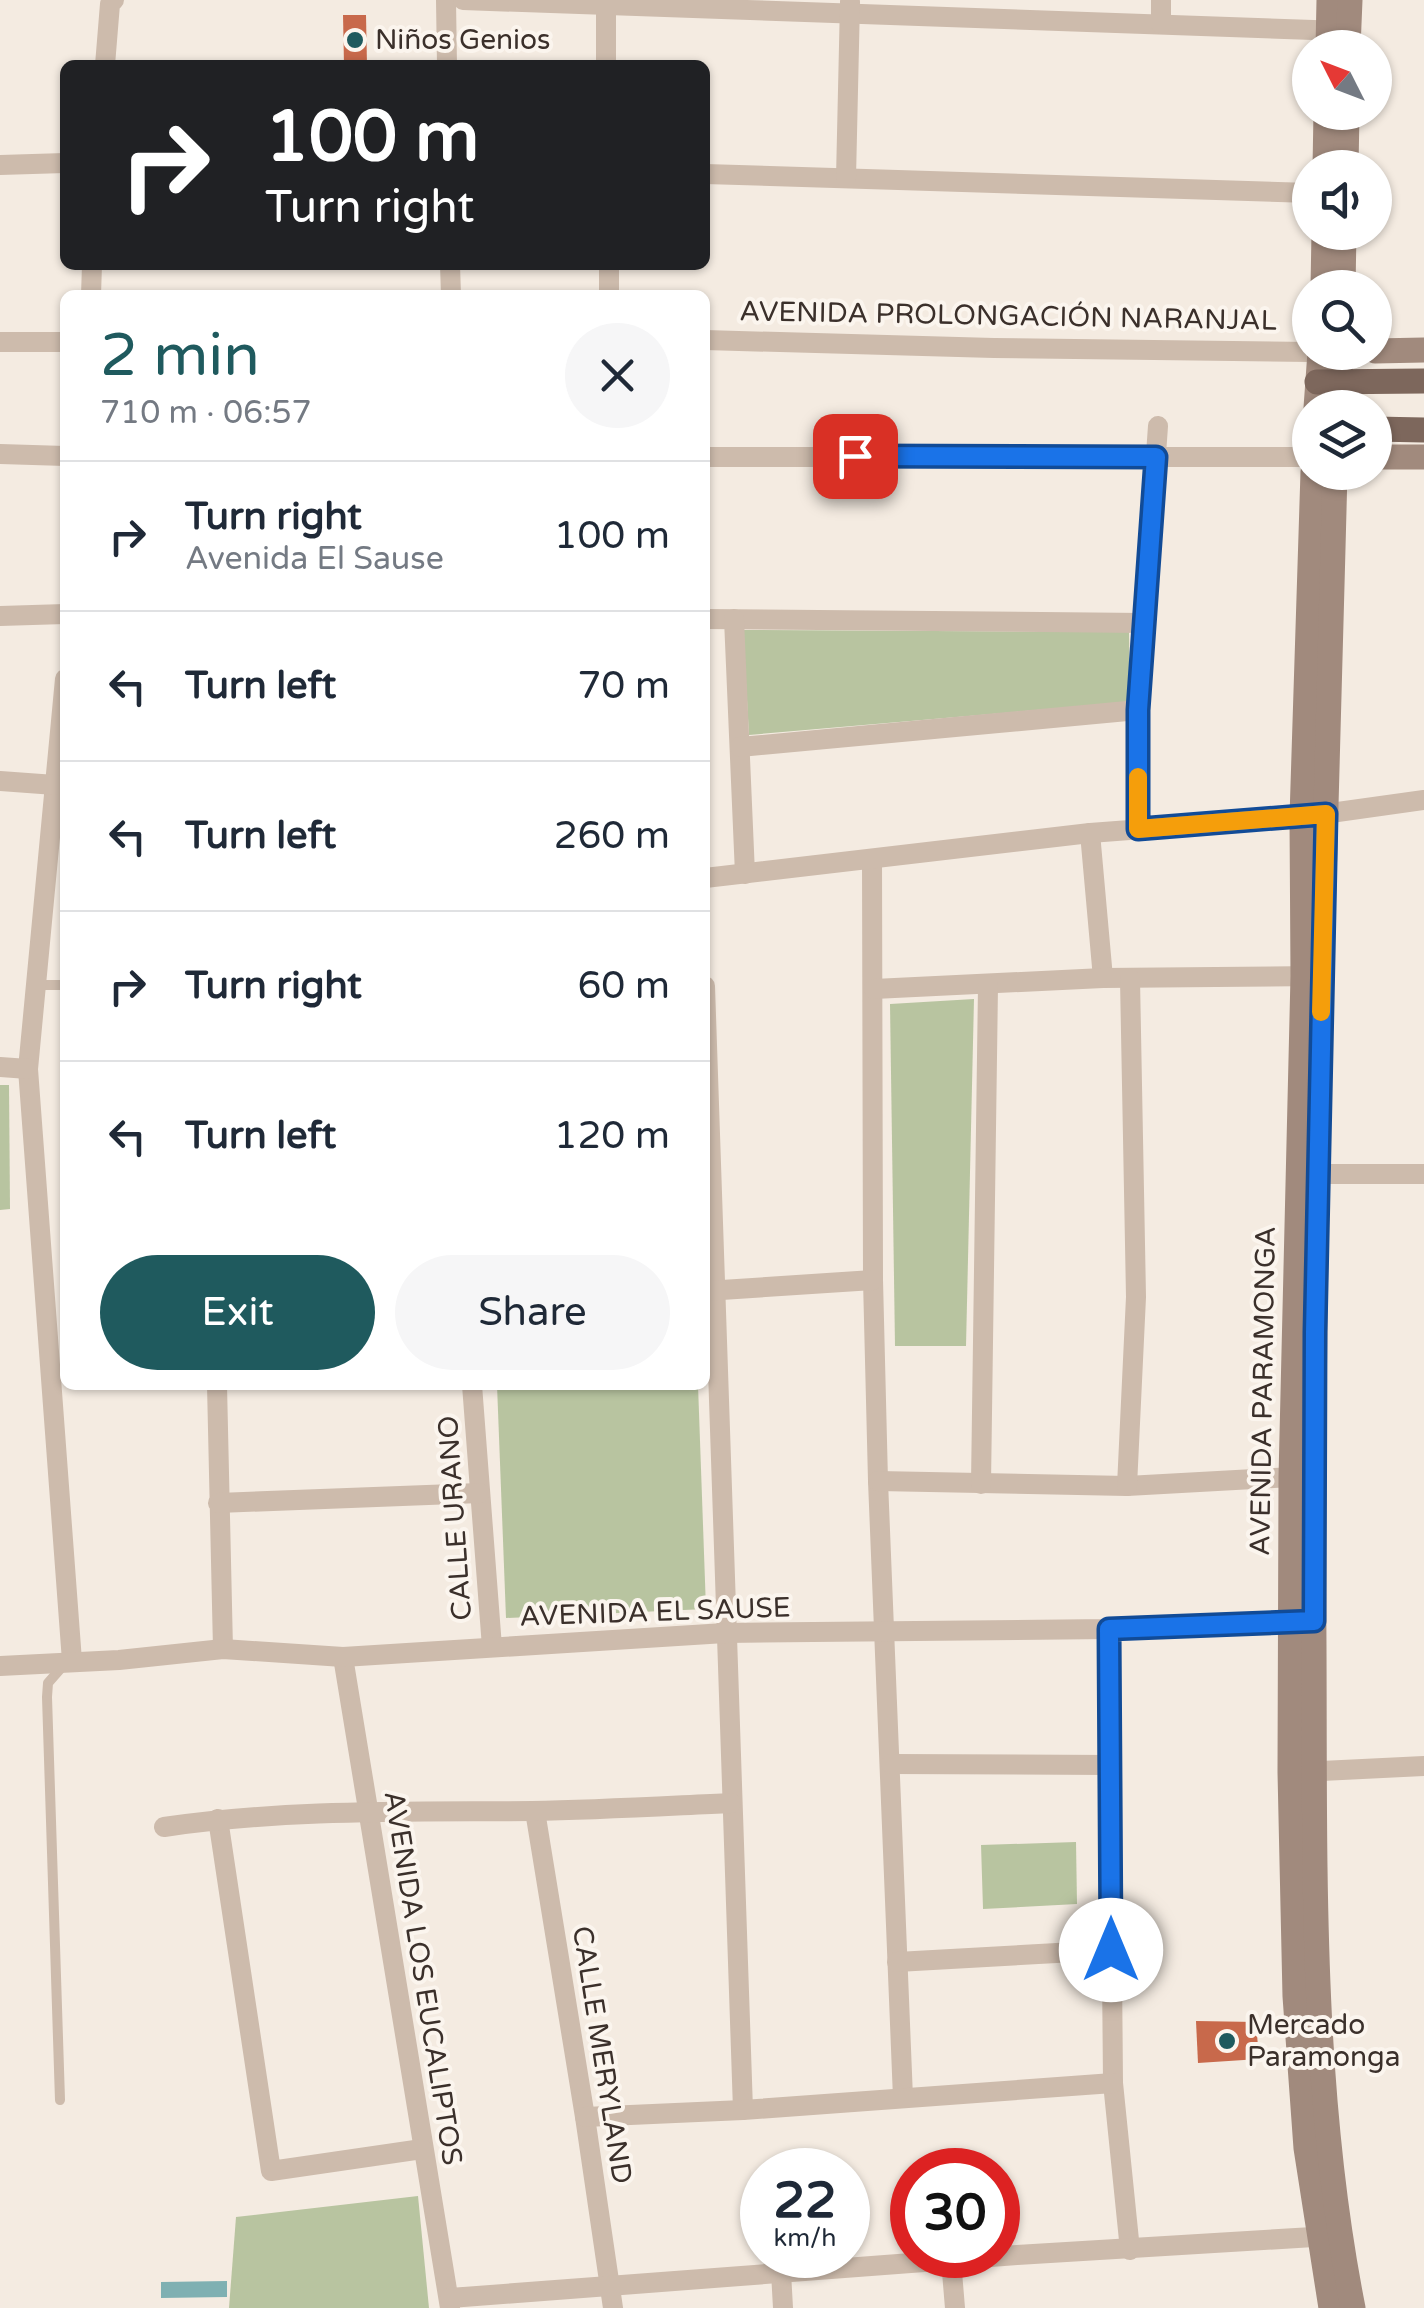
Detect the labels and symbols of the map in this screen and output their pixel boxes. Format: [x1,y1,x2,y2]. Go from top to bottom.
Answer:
place label: Niños Genios [375,23,551,57]
marker: Niños Genios [344,29,366,51]
north arrow [1292,30,1392,130]
street label: AVENIDA PROLONGACIÓN NARANJAL [739,294,1277,338]
pin [813,414,898,499]
street label: AVENIDA PARAMONGA [1243,1226,1283,1556]
street label: CALLE URANO [431,1415,479,1621]
street label: AVENIDA EL SAUSE [519,1590,791,1634]
street label: AVENIDA LOS EUCALIPTOS [377,1789,469,2167]
position arrow [1059,1898,1163,2002]
street label: CALLE MERYLAND [565,1924,639,2186]
place label: Mercado Paramonga [1247,2008,1400,2074]
marker: Mercado Paramonga [1216,2030,1238,2052]
speed limit sign: 30 [890,2148,1020,2278]

